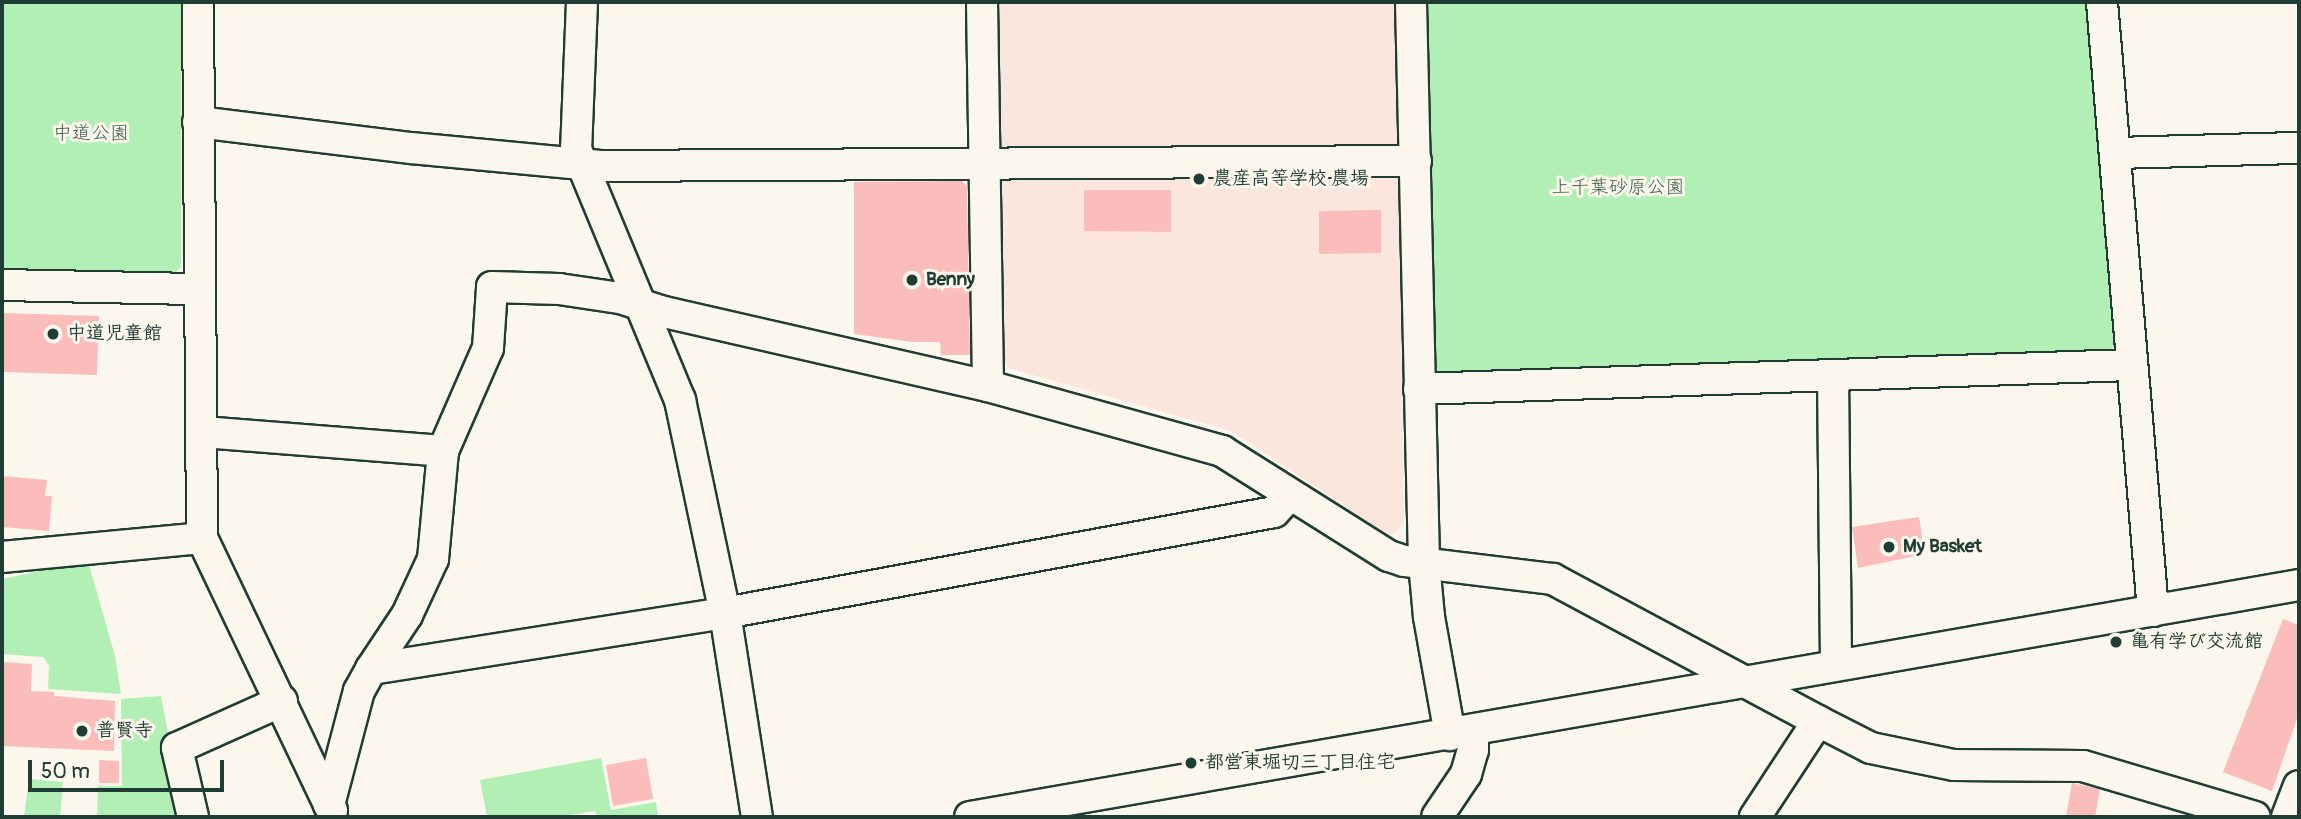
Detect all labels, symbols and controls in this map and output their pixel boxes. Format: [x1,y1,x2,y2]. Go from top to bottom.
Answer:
park label: 中道公園 [53,123,129,145]
place label: 農産高等学校 農場 [1213,168,1369,190]
marker: 農産高等学校 農場 [1191,171,1207,187]
park label: 上千葉砂原公園 [1552,177,1684,199]
place label: Benny [926,269,975,291]
marker: Benny [904,272,920,288]
place label: 中道児童館 [67,323,162,345]
marker: 中道児童館 [45,326,61,342]
place label: My Basket [1903,536,1982,558]
marker: My Basket [1881,539,1897,555]
place label: 亀有学び交流館 [2130,631,2263,653]
marker: 亀有学び交流館 [2108,634,2124,650]
place label: 普賢寺 [96,720,153,742]
marker: 普賢寺 [74,723,90,739]
scale bar [32,746,228,790]
place label: 都営東堀切三丁目住宅 [1205,752,1395,774]
marker: 都営東堀切三丁目住宅 [1183,755,1199,771]
text: 50 m [41,758,90,785]

